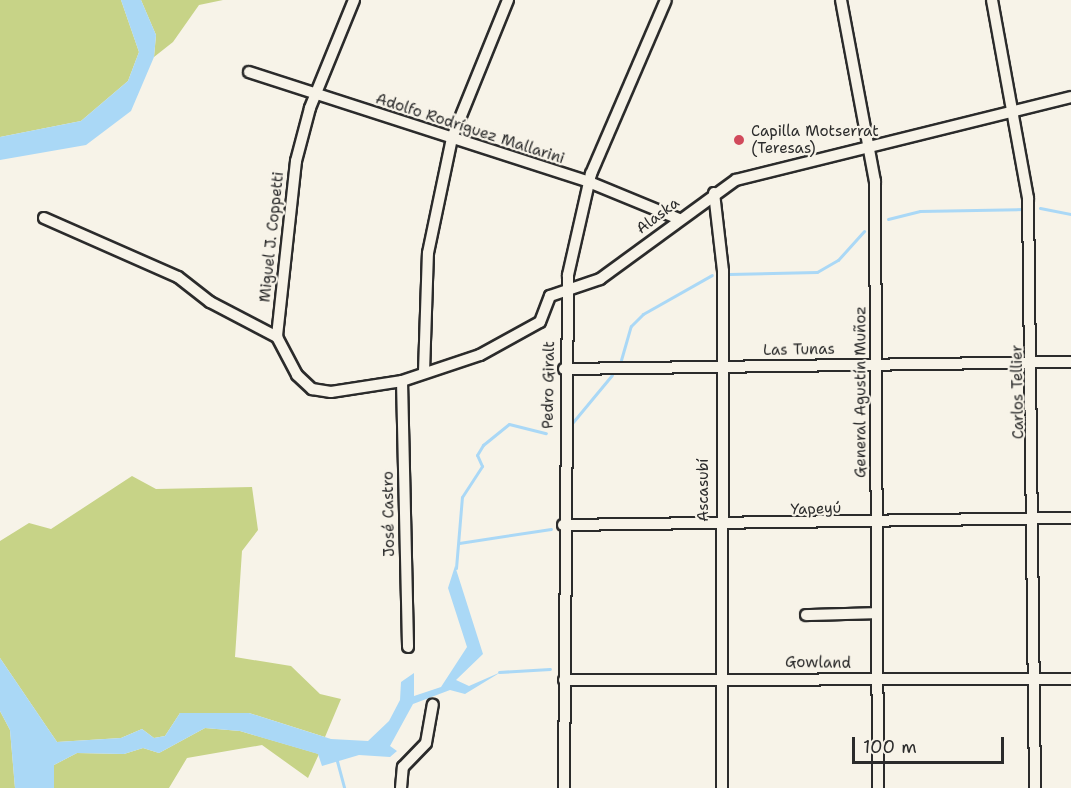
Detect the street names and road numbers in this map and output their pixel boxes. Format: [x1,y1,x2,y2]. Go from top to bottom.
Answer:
street label: Adolfo Rodríguez Mallarini [373,90,567,168]
street label: Miguel J. Coppetti [256,171,288,303]
street label: Alaska [633,194,683,238]
street label: General Agustín Muñoz [852,306,870,478]
street label: Las Tunas [763,340,835,360]
street label: Pedro Giralt [539,341,559,429]
street label: Carlos Tellier [1008,345,1028,439]
street label: Ascasubí [695,458,713,522]
street label: José Castro [379,471,399,557]
street label: Yapeyú [790,499,842,519]
street label: Gowland [785,653,851,673]

